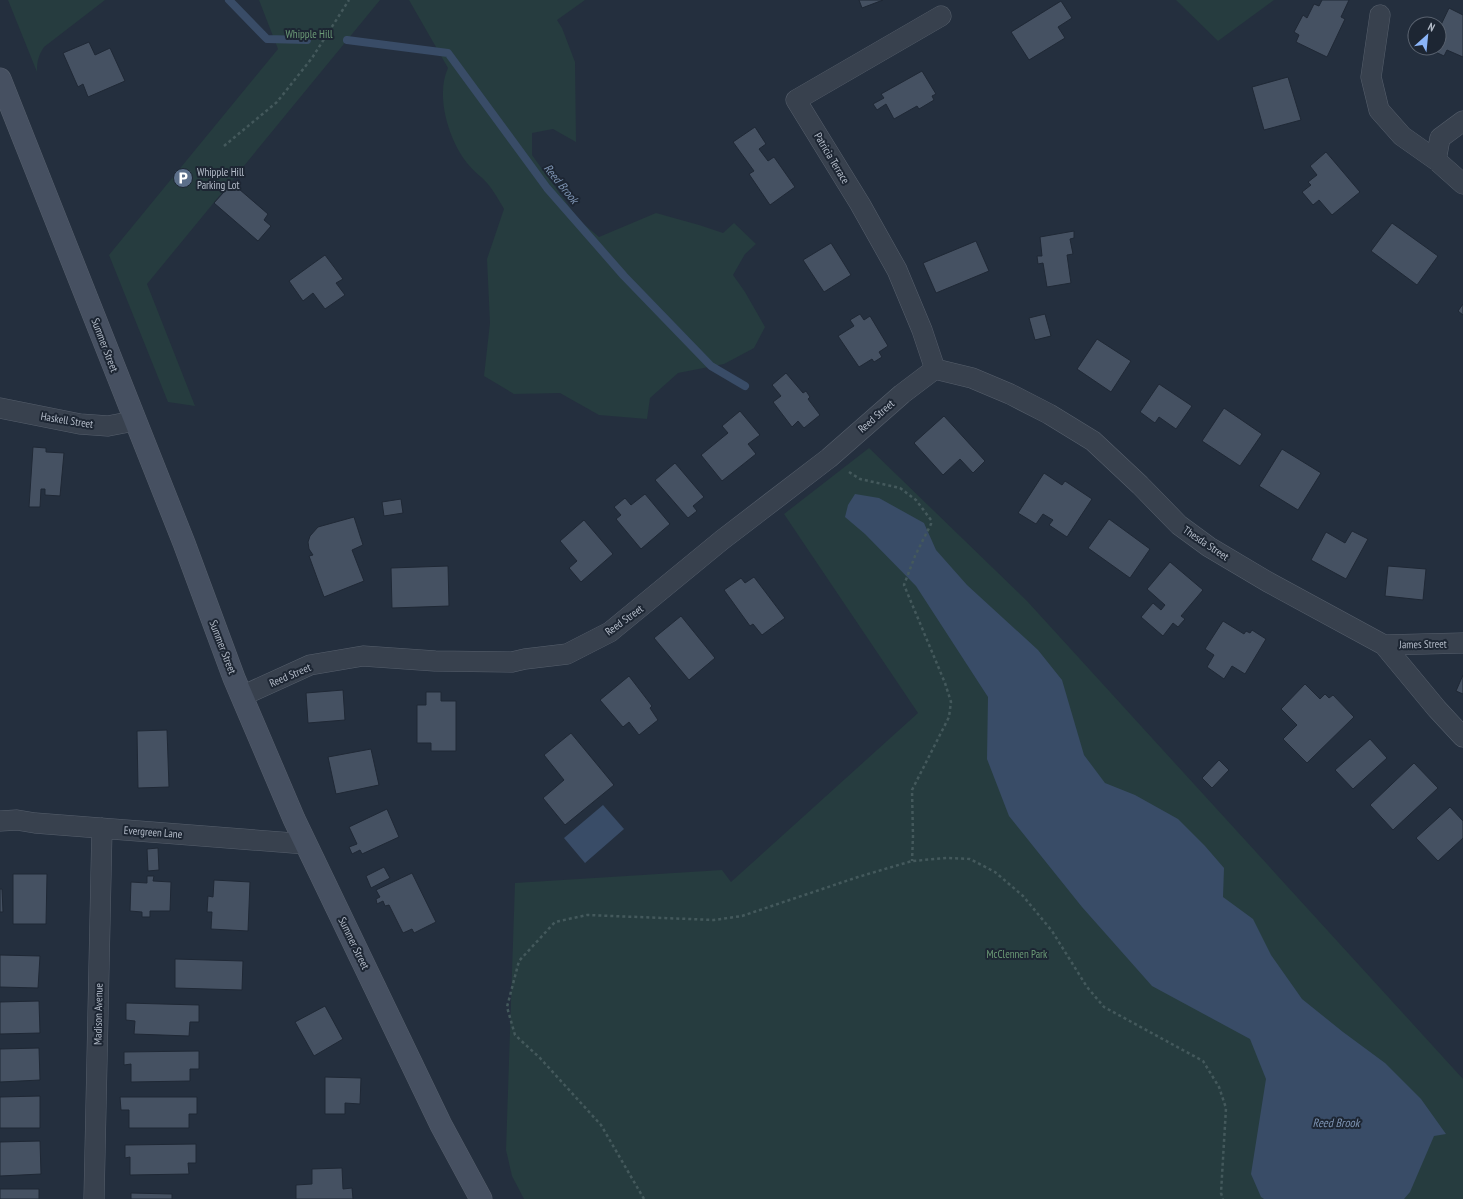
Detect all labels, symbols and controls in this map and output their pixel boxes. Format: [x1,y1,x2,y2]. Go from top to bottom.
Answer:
north arrow [1407,16,1447,56]
text: N [1426,20,1437,35]
park label: Whipple Hill [285,27,333,41]
street label: Patricia Terrace [811,130,853,187]
water label: Reed Brook [541,161,583,208]
place label: Whipple Hill Parking Lot [197,165,244,192]
parking icon: Whipple Hill Parking Lot [172,167,194,189]
street label: Summer Street [88,316,122,374]
street label: Reed Street [855,396,897,436]
street label: Haskell Street [40,409,94,431]
street label: Thesda Street [1180,523,1232,563]
street label: Reed Street [602,601,646,639]
street label: Summer Street [206,618,240,676]
street label: James Street [1398,637,1447,651]
street label: Reed Street [267,660,313,690]
street label: Evergreen Lane [123,823,183,841]
street label: Summer Street [335,915,373,971]
park label: McClennen Park [987,947,1048,961]
street label: Madison Avenue [90,983,106,1045]
water label: Reed Brook [1313,1115,1361,1130]

